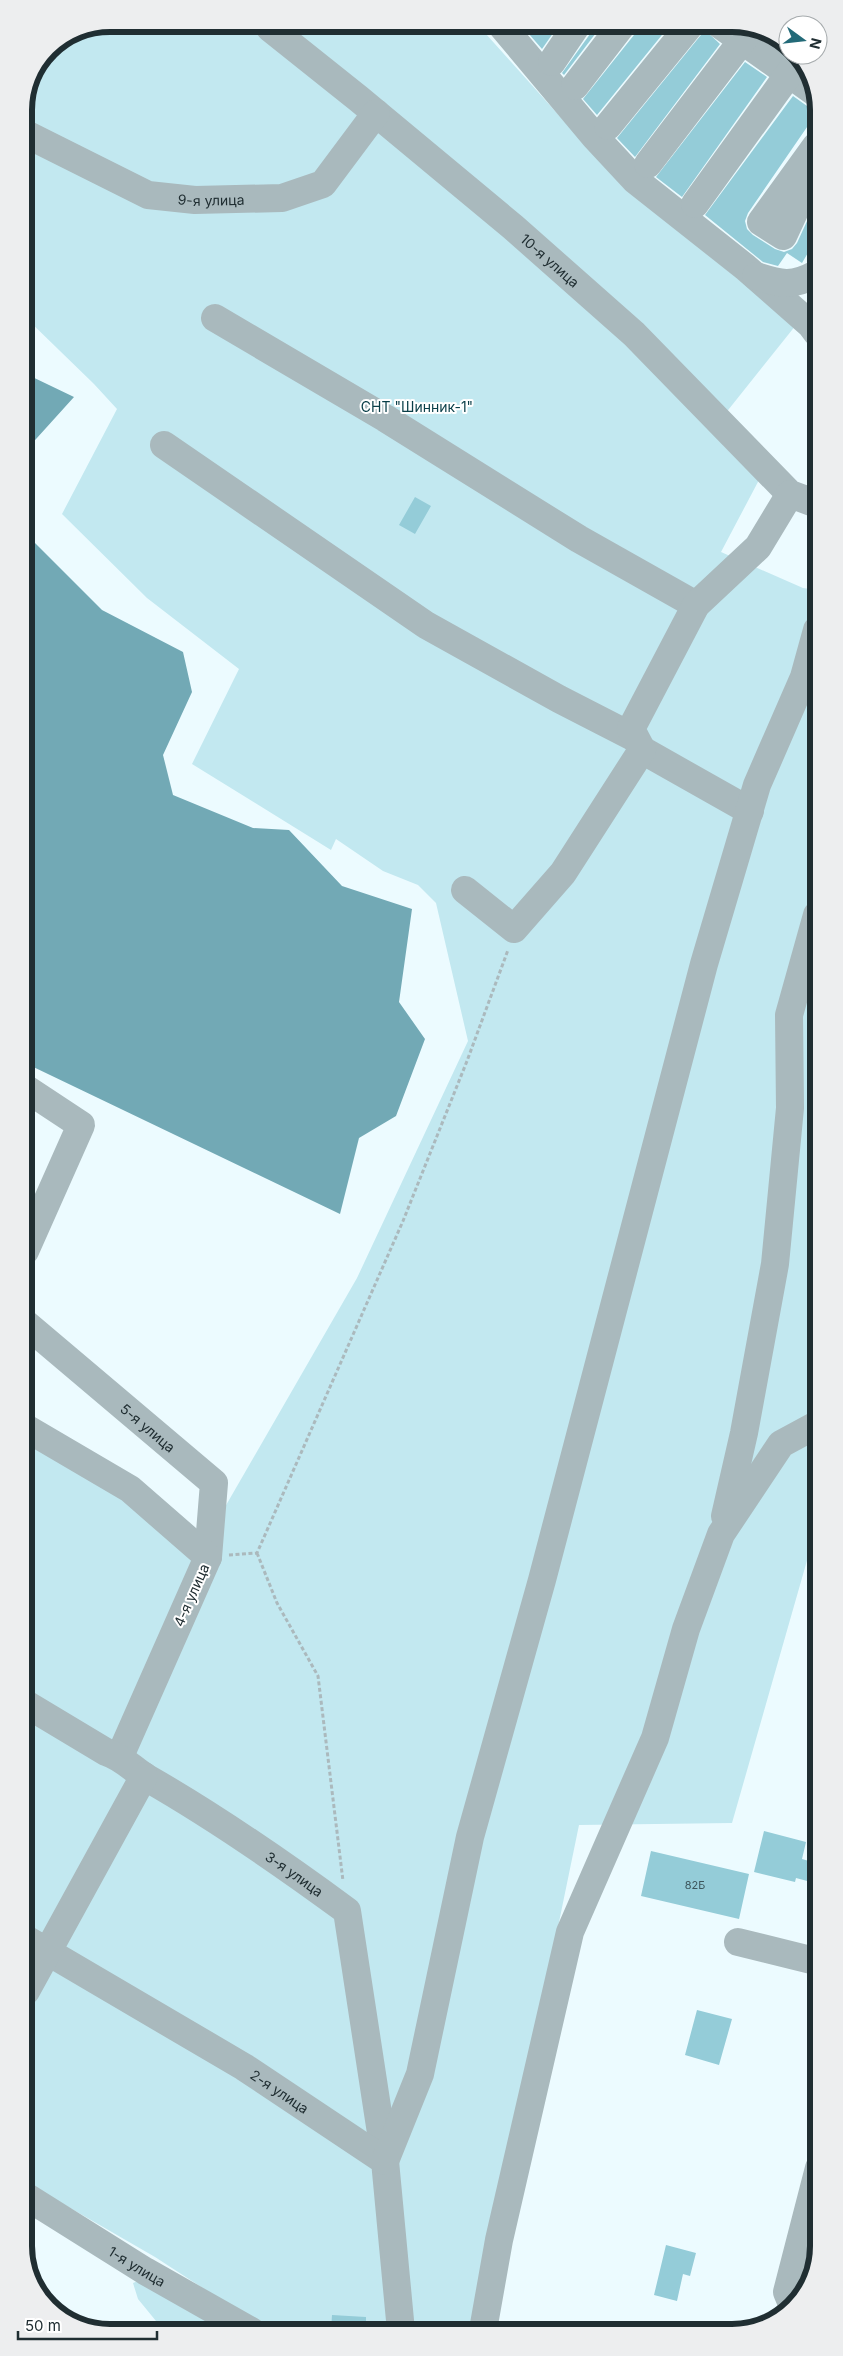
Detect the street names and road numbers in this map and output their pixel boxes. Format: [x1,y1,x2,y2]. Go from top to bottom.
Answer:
street label: 9-я улица [177,190,245,209]
street label: 10-я улица [518,230,583,290]
street label: 5-я улица [117,1399,179,1455]
street label: 4-я улица [170,1561,212,1629]
street label: 3-я улица [263,1847,327,1900]
street label: 2-я улица [248,2065,312,2116]
street label: 1-я улица [106,2242,169,2290]

